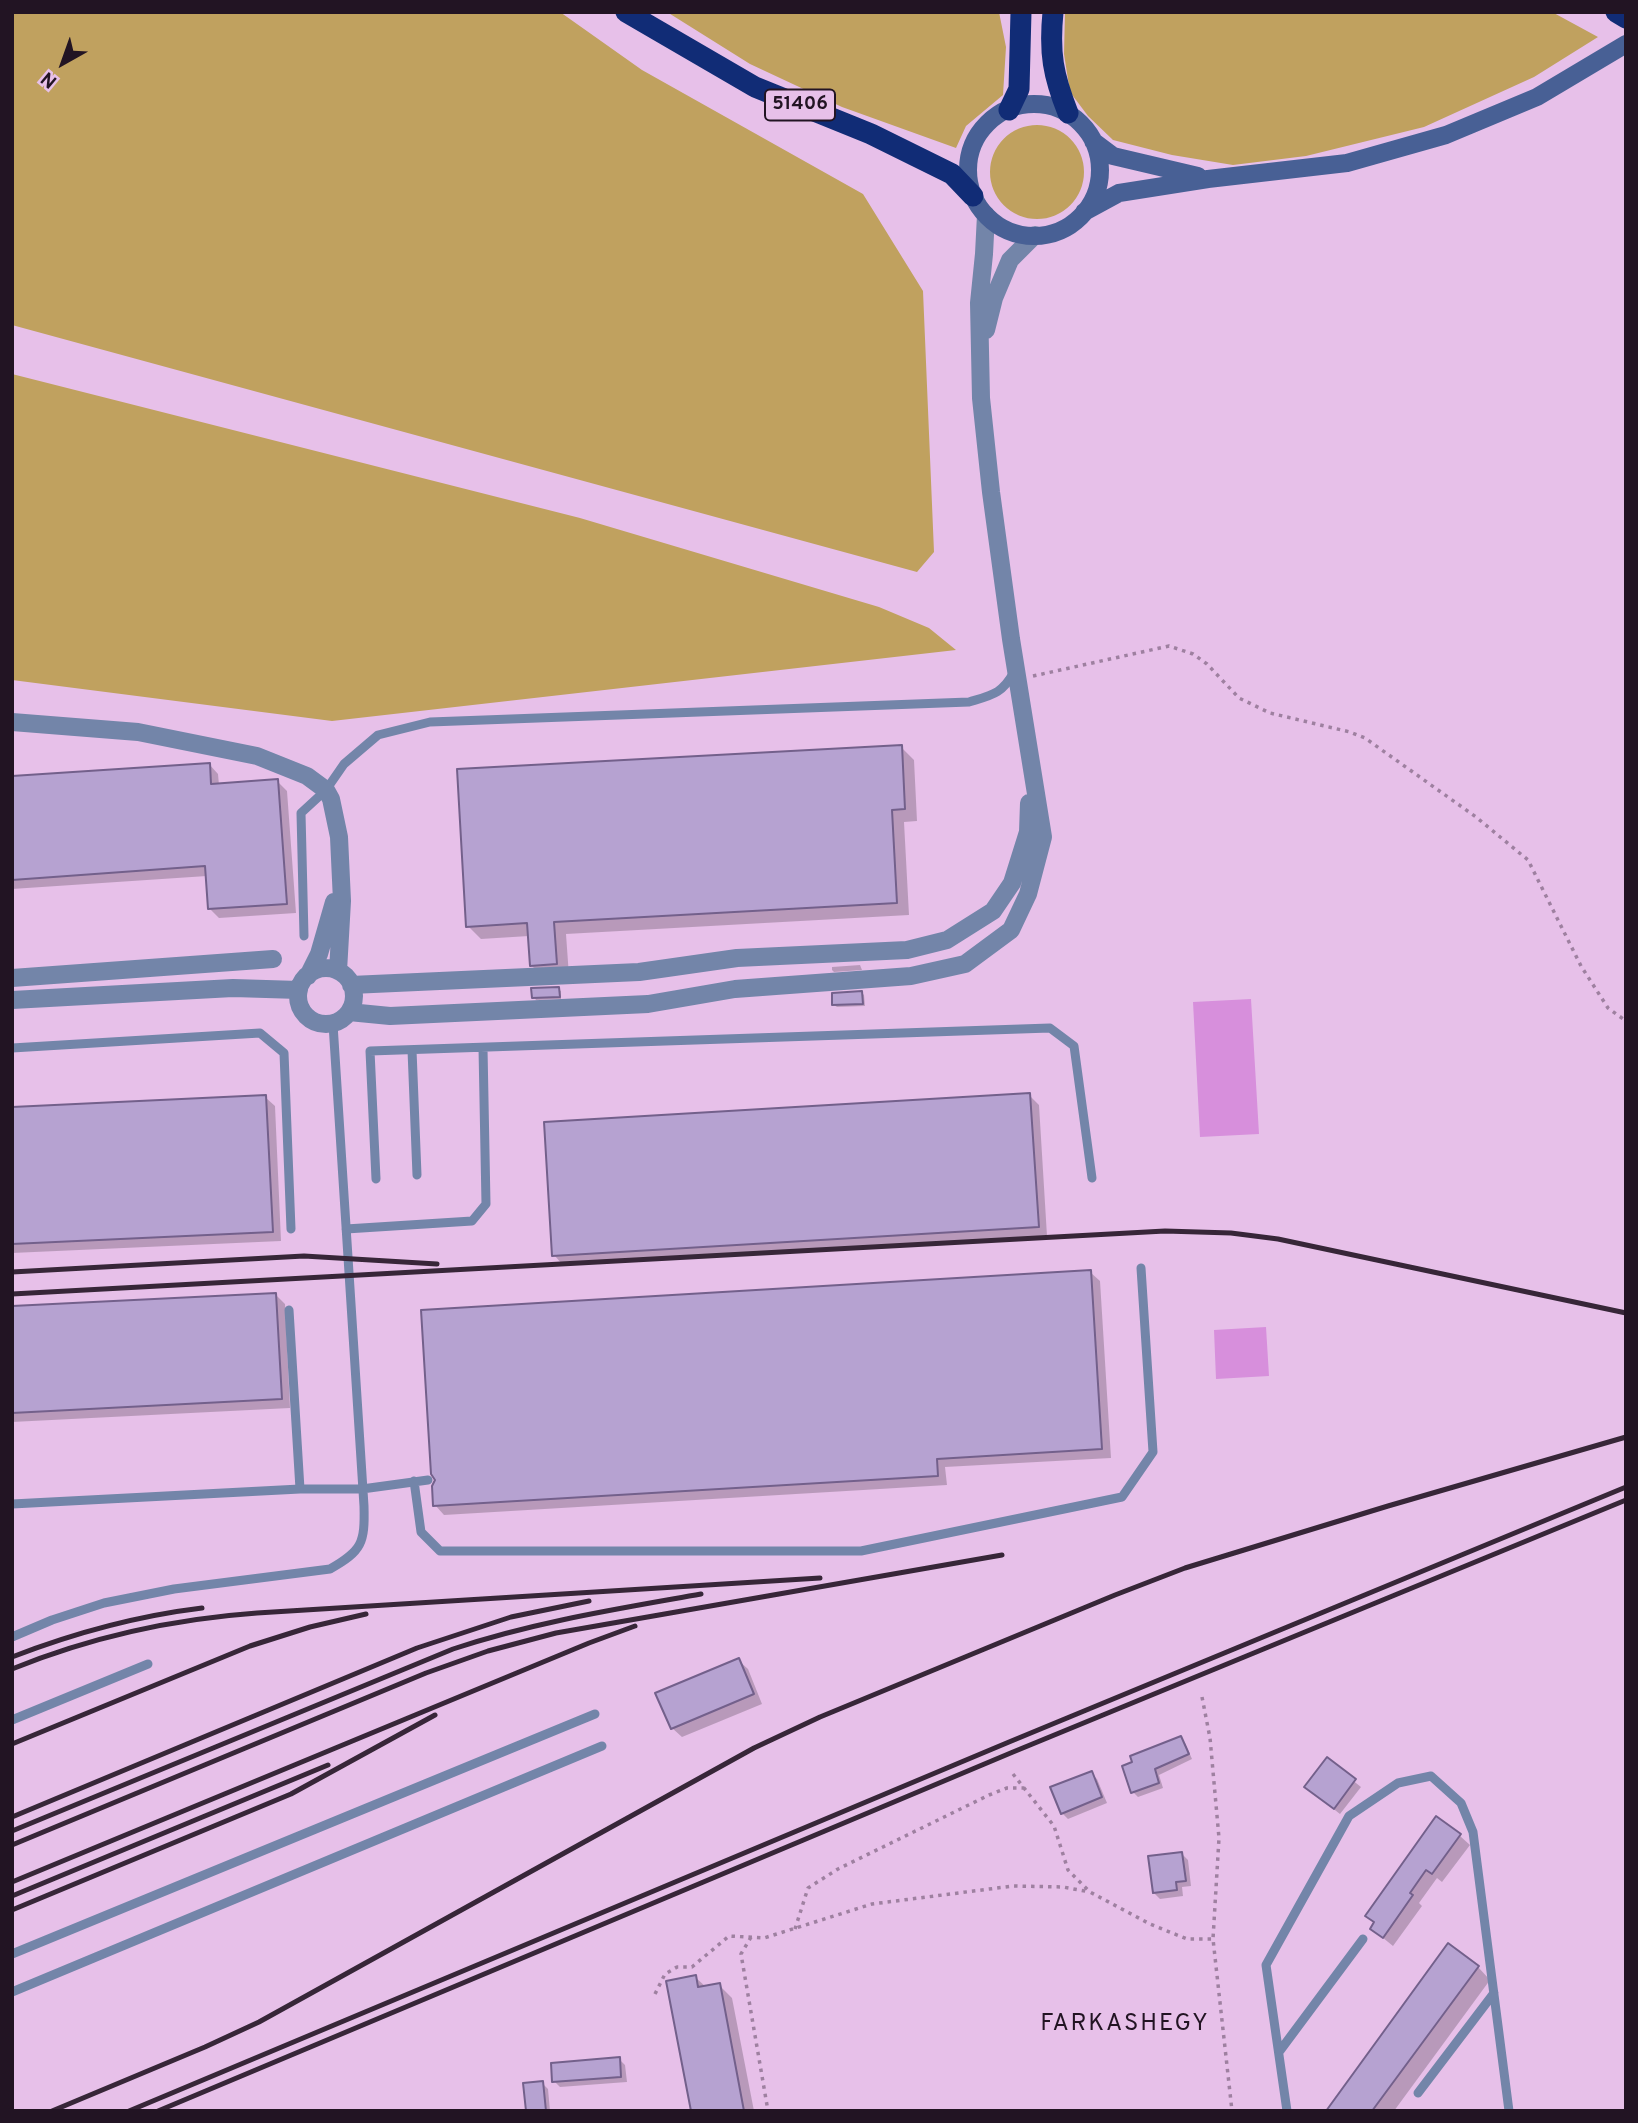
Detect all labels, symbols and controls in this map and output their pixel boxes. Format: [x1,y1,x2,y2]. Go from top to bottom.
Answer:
north arrow [28,28,98,98]
text: N [37,66,62,93]
road number: 51406 [765,90,835,120]
district label: FARKASHEGY [1042,2011,1208,2039]

